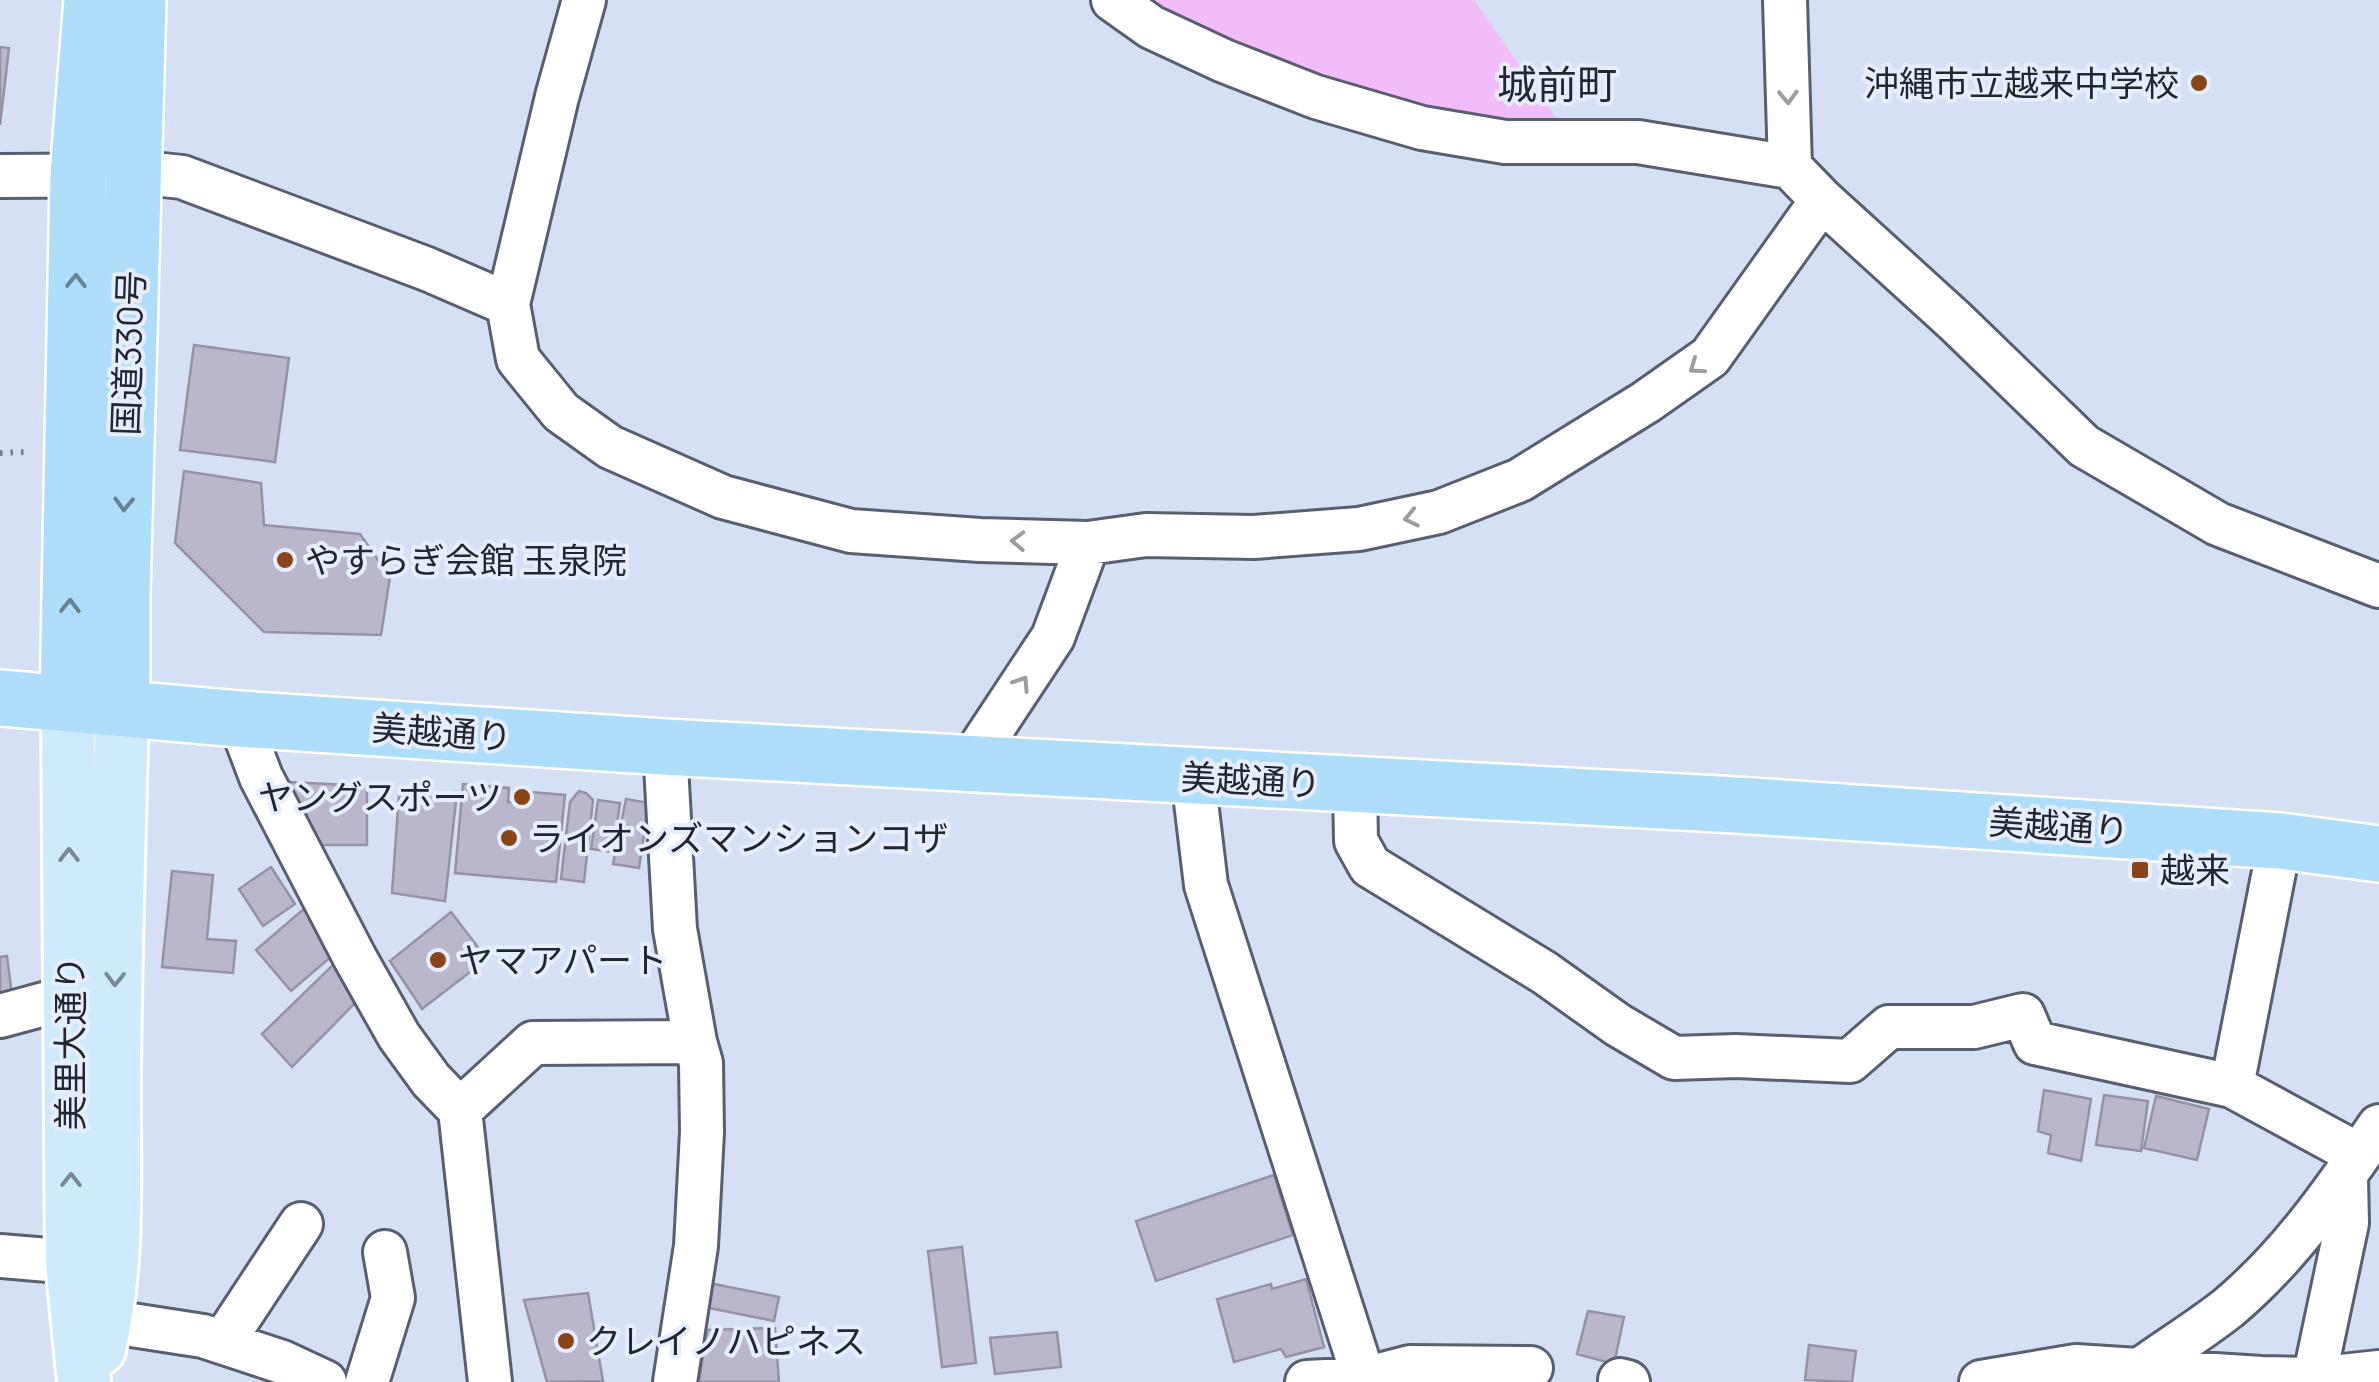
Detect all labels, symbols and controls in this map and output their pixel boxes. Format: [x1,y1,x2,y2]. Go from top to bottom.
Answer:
district label: 城前町 [1497,56,1617,111]
place label: 沖縄市立越来中学校 [1864,59,2179,107]
marker: 沖縄市立越来中学校 [2188,72,2210,94]
one-way arrow [1778,90,1799,106]
street label: 国道330号 [101,270,155,436]
one-way arrow [65,273,87,288]
one-way arrow [1689,355,1707,373]
one-way arrow [114,496,135,512]
one-way arrow [1403,506,1420,527]
one-way arrow [1010,531,1026,552]
place label: やすらぎ会館 玉泉院 [305,536,627,584]
marker: やすらぎ会館 玉泉院 [274,549,296,571]
one-way arrow [59,598,81,614]
one-way arrow [1010,675,1029,693]
street label: 美越通り [370,703,514,761]
street label: 美越通り [1180,752,1322,808]
place label: ヤングスポーツ [258,773,502,821]
marker: ヤングスポーツ [511,786,533,808]
street label: 美越通り [1987,797,2131,855]
place label: ライオンズマンションコザ [529,814,948,862]
marker: ライオンズマンションコザ [498,827,520,849]
place label: 越来 [2160,846,2230,894]
one-way arrow [58,847,80,862]
marker: 越来 [2129,859,2151,881]
place label: ヤマアパート [458,936,667,984]
marker: ヤマアパート [427,949,449,971]
street label: 美里大通り [46,955,94,1131]
one-way arrow [105,972,126,988]
one-way arrow [61,1172,82,1188]
place label: クレイノハピネス [586,1317,866,1365]
marker: クレイノハピネス [555,1330,577,1352]

